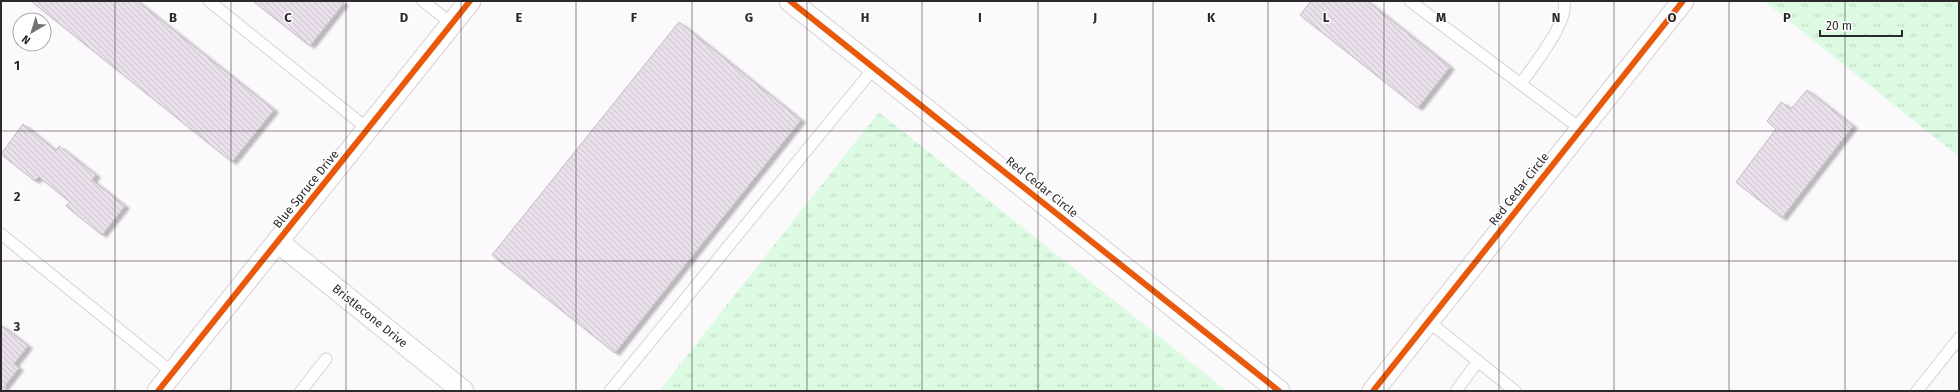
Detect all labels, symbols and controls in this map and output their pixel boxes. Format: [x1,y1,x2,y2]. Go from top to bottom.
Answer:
text: B [169,10,177,25]
text: C [284,10,292,25]
text: D [400,10,409,25]
text: E [516,10,523,25]
text: F [631,10,638,25]
text: G [745,10,753,25]
text: H [861,10,869,25]
text: I [978,10,982,25]
text: J [1092,10,1097,25]
text: K [1207,10,1216,25]
text: L [1323,10,1330,25]
text: M [1436,10,1446,25]
text: N [1552,10,1560,25]
text: O [1668,10,1677,25]
text: P [1783,10,1791,25]
north arrow [12,12,52,52]
scale bar [1820,12,1902,38]
text: 20 m [1826,19,1852,33]
text: N [19,32,33,47]
text: 1 [14,58,20,73]
street label: Blue Spruce Drive [270,147,342,231]
street label: Red Cedar Circle [1486,150,1552,228]
street label: Red Cedar Circle [1003,154,1081,220]
text: 2 [14,189,21,204]
street label: Bristlecone Drive [330,281,410,351]
text: 3 [13,319,21,334]

